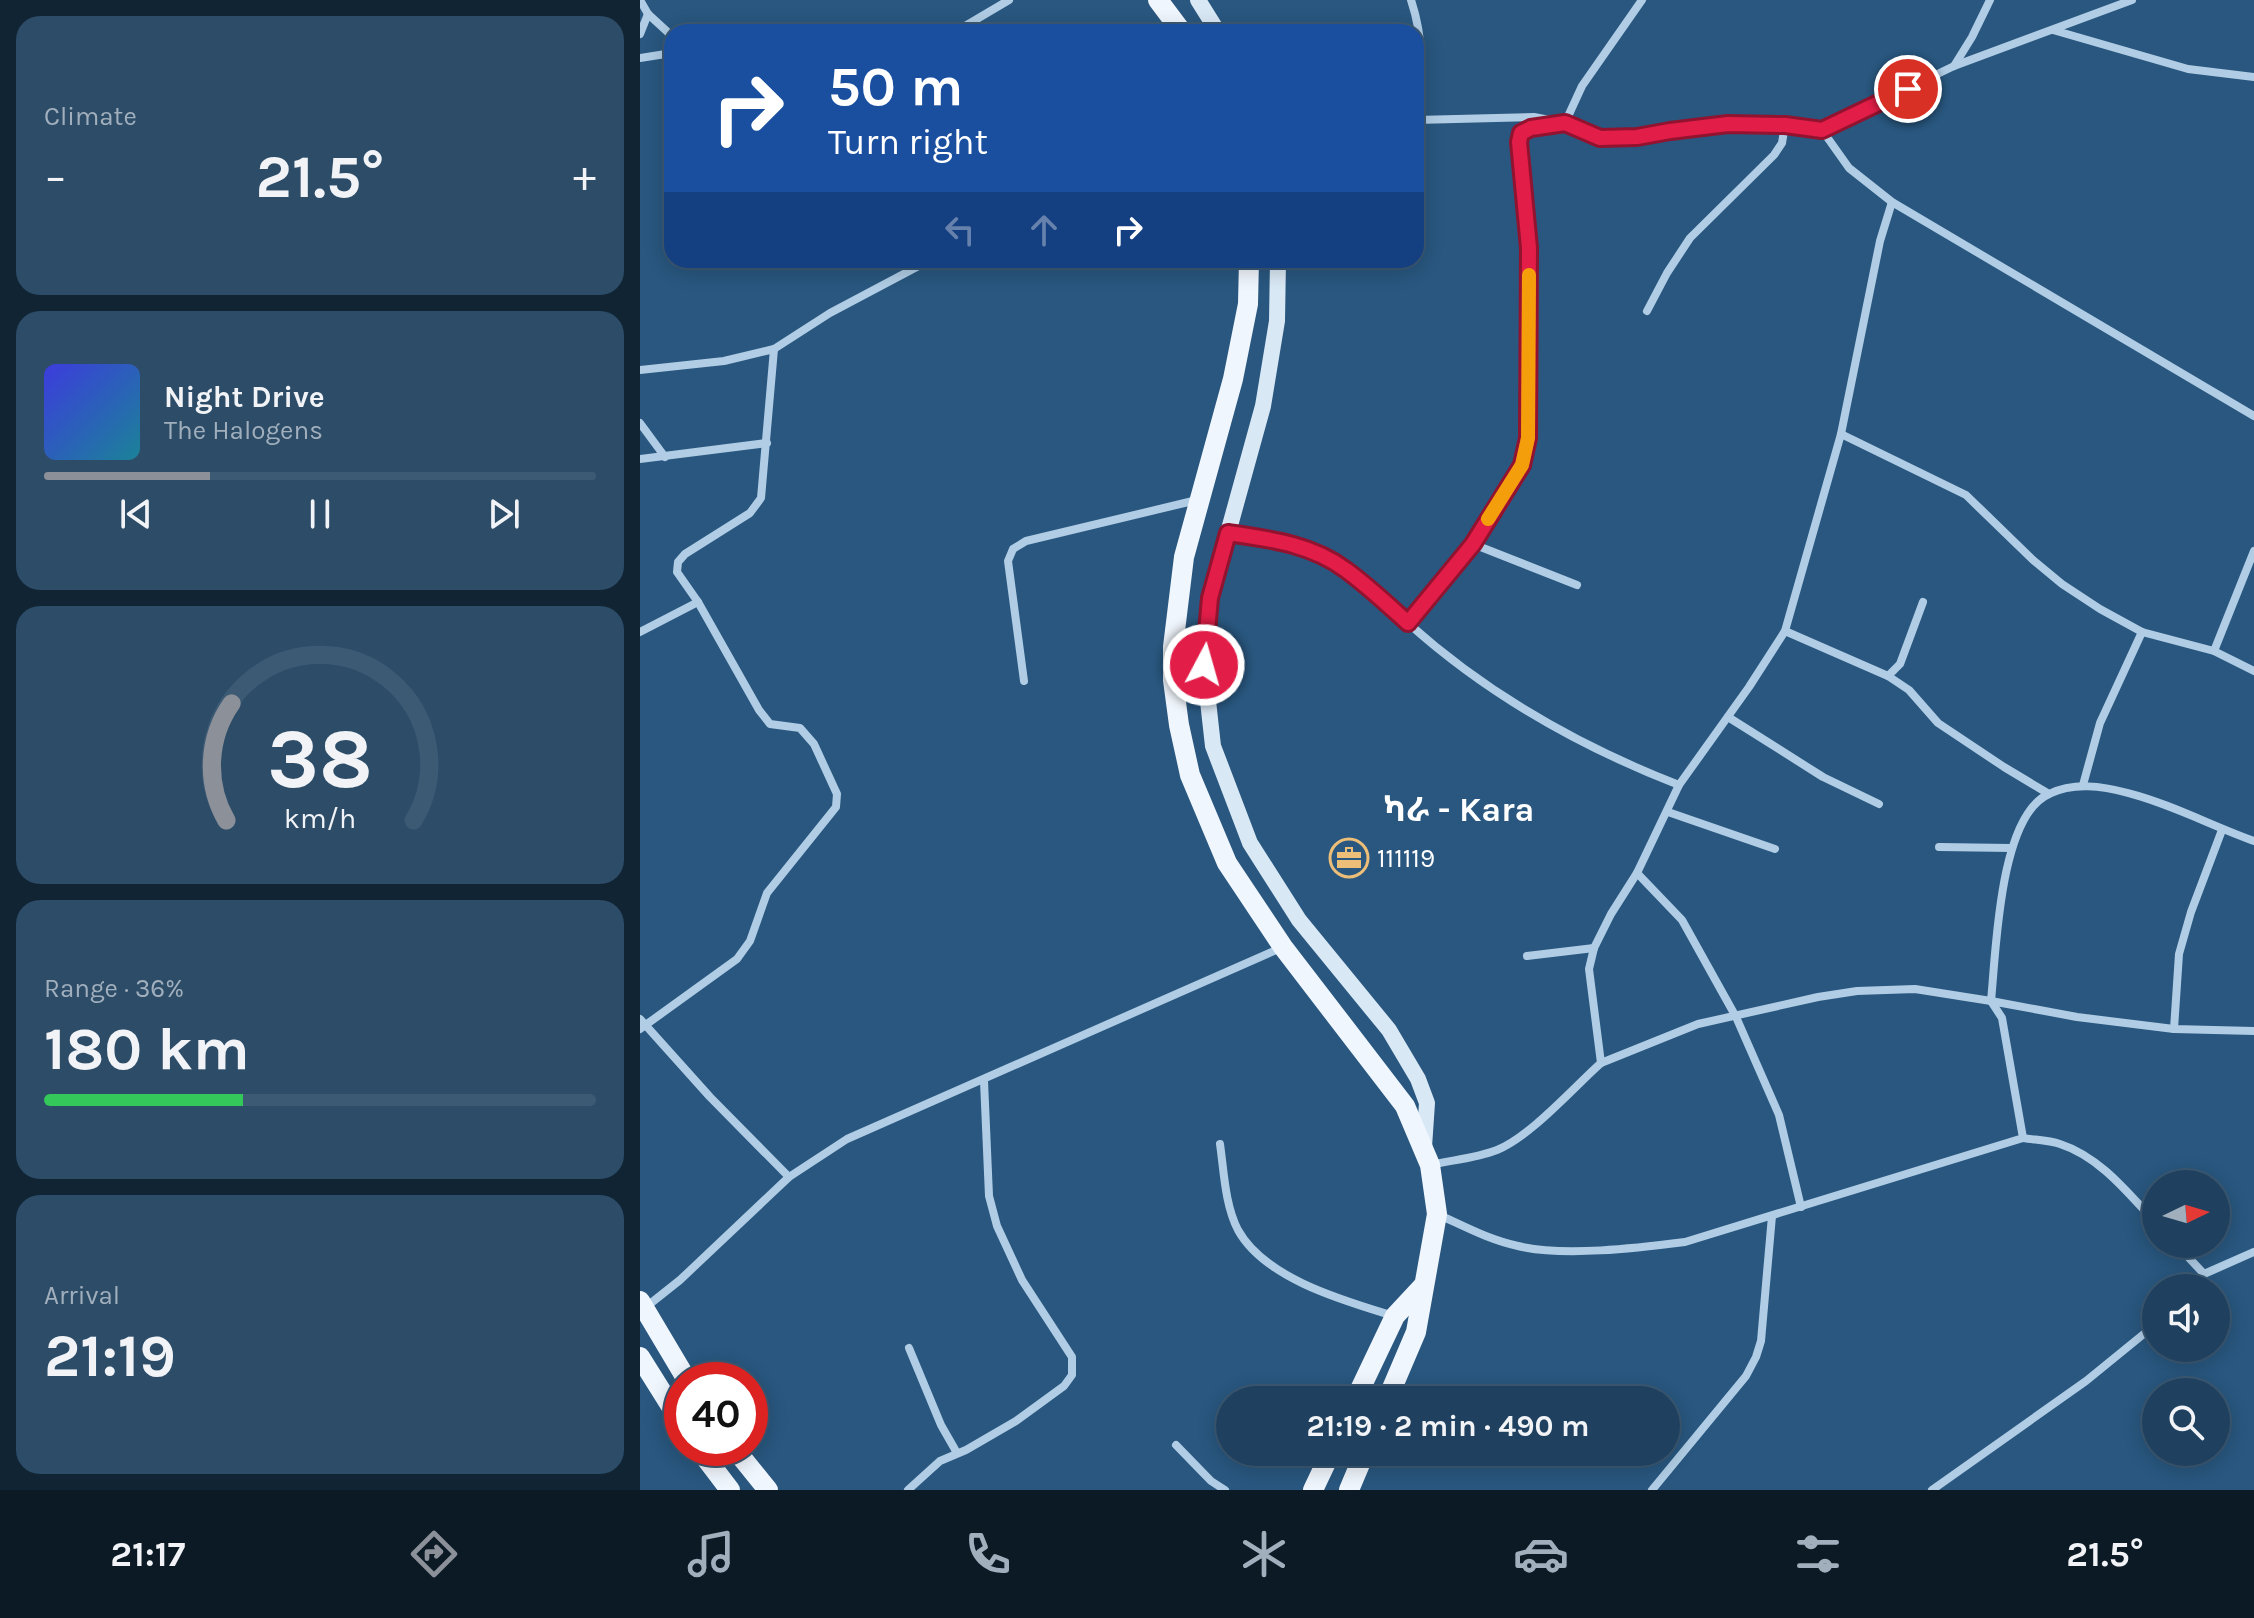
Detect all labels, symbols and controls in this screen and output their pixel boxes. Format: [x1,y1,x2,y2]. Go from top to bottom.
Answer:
text: 50 m [828,54,963,119]
pin [1874,55,1942,123]
icon: right [696,56,800,160]
icon: arrive [1886,67,1930,111]
text: Climate [44,101,137,132]
text: Turn right [828,121,988,163]
text: 21.5° [256,142,384,212]
text: − [44,151,67,202]
text: + [573,151,596,202]
icon: left [938,208,982,252]
icon: ahead [1022,208,1066,252]
icon: right [1106,208,1150,252]
text: Night Drive [164,379,325,415]
text: The Halogens [164,415,323,446]
icon: previous [114,492,158,536]
icon: pause [298,492,342,536]
icon: next [482,492,526,536]
position arrow [1162,623,1246,707]
text: 38 [267,711,373,808]
district label: ካራ - Kara [1384,790,1534,830]
text: km/h [284,802,356,835]
office icon: 111119 [1328,837,1370,879]
place label: 111119 [1377,843,1435,874]
text: Range · 36% [44,973,184,1004]
text: 180 km [44,1014,250,1084]
north arrow [2142,1170,2230,1258]
map controls [2142,1170,2230,1466]
button: sound [2142,1274,2230,1362]
text: Arrival [44,1280,120,1311]
text: 21:19 [44,1321,176,1391]
speed limit sign: 40 [664,1362,768,1466]
button: search [2142,1378,2230,1466]
text: 21:19 · 2 min · 490 m [1306,1408,1590,1444]
icon: directions [406,1526,462,1582]
icon: music [683,1526,739,1582]
icon: phone [960,1526,1016,1582]
icon: climate [1236,1526,1292,1582]
icon: car [1513,1526,1569,1582]
icon: filters [1790,1526,1846,1582]
text: 21:17 [110,1533,185,1575]
text: 21.5° [2066,1533,2144,1575]

